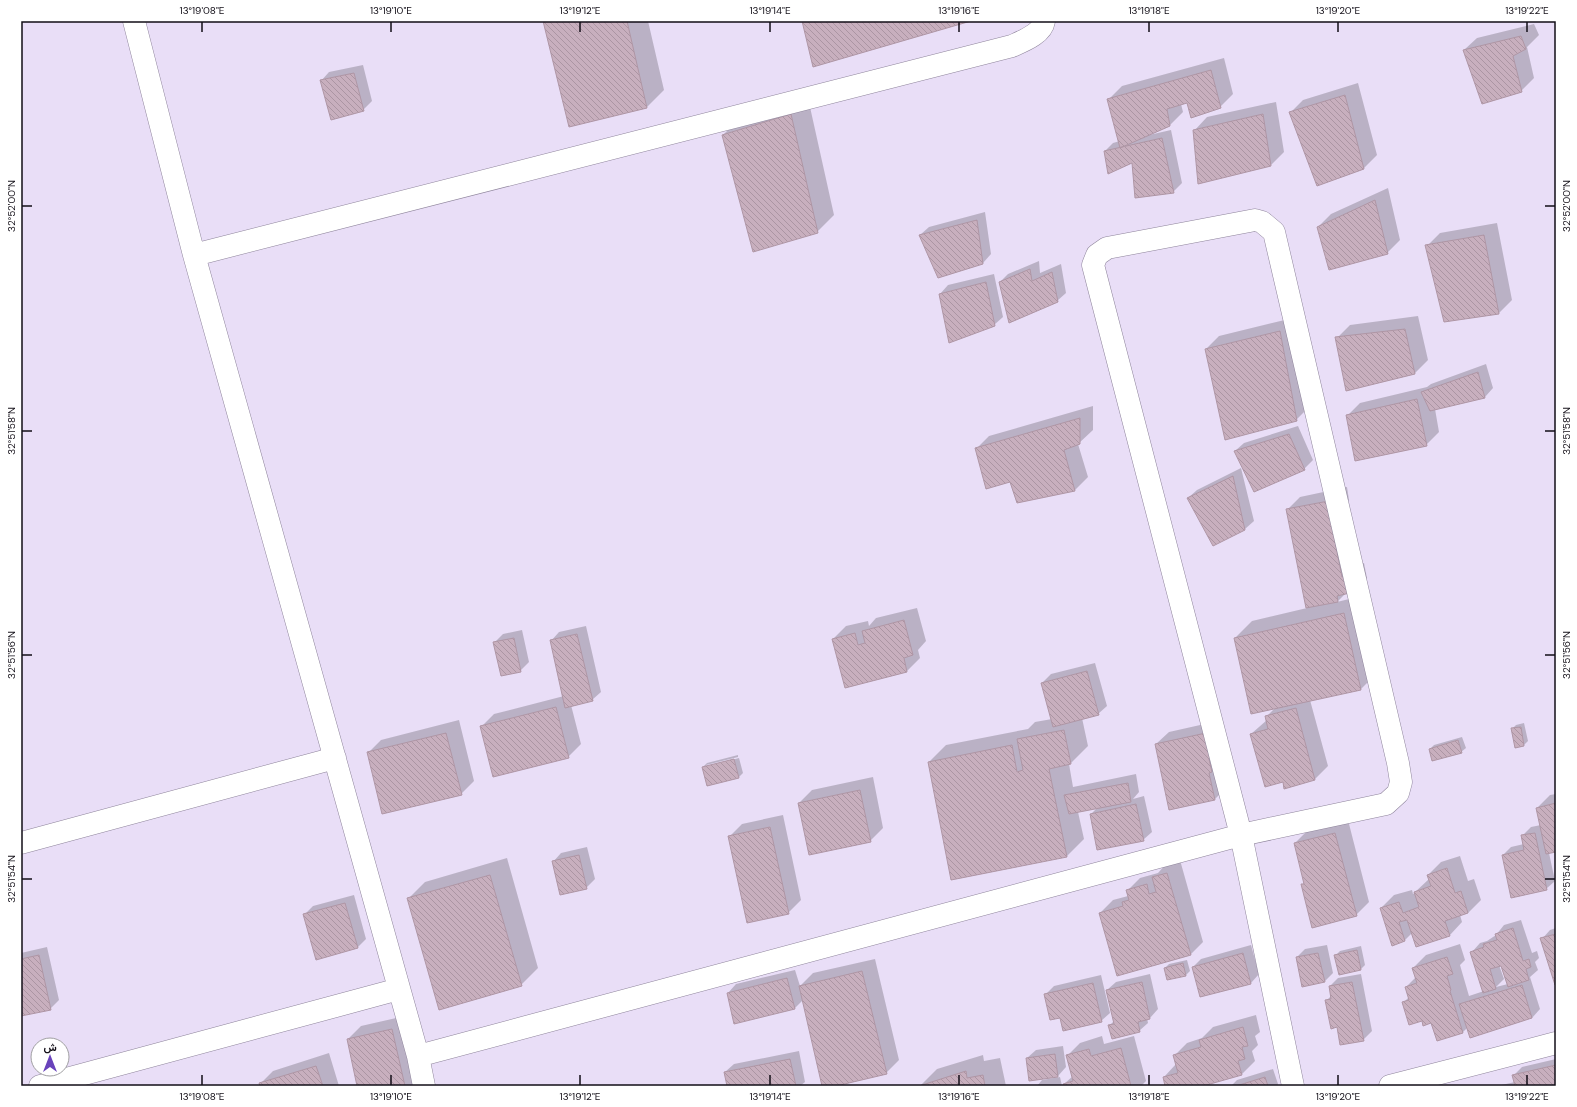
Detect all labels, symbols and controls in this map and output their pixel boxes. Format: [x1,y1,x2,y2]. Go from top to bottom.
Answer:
text: 13°19'08"E [180,4,225,17]
text: 13°19'10"E [370,4,412,17]
text: 13°19'12"E [560,4,601,17]
text: 13°19'14"E [749,4,791,17]
text: 13°19'16"E [938,4,980,17]
text: 13°19'18"E [1128,4,1170,17]
text: 13°19'20"E [1316,4,1361,17]
text: 13°19'22"E [1505,4,1549,17]
text: 32°52'00"N [5,180,18,232]
text: 32°52'00"N [1560,180,1573,232]
text: 32°51'58"N [5,407,18,455]
text: 32°51'58"N [1560,407,1573,455]
text: 32°51'56"N [5,631,18,679]
text: 32°51'56"N [1560,631,1573,679]
text: 32°51'54"N [5,855,18,903]
text: 32°51'54"N [1560,855,1573,903]
north arrow [30,1037,70,1077]
text: ش [43,1040,57,1054]
text: 13°19'08"E [180,1090,225,1103]
text: 13°19'10"E [370,1090,412,1103]
text: 13°19'12"E [560,1090,601,1103]
text: 13°19'14"E [749,1090,791,1103]
text: 13°19'16"E [938,1090,980,1103]
text: 13°19'18"E [1128,1090,1170,1103]
text: 13°19'20"E [1316,1090,1361,1103]
text: 13°19'22"E [1505,1090,1549,1103]

